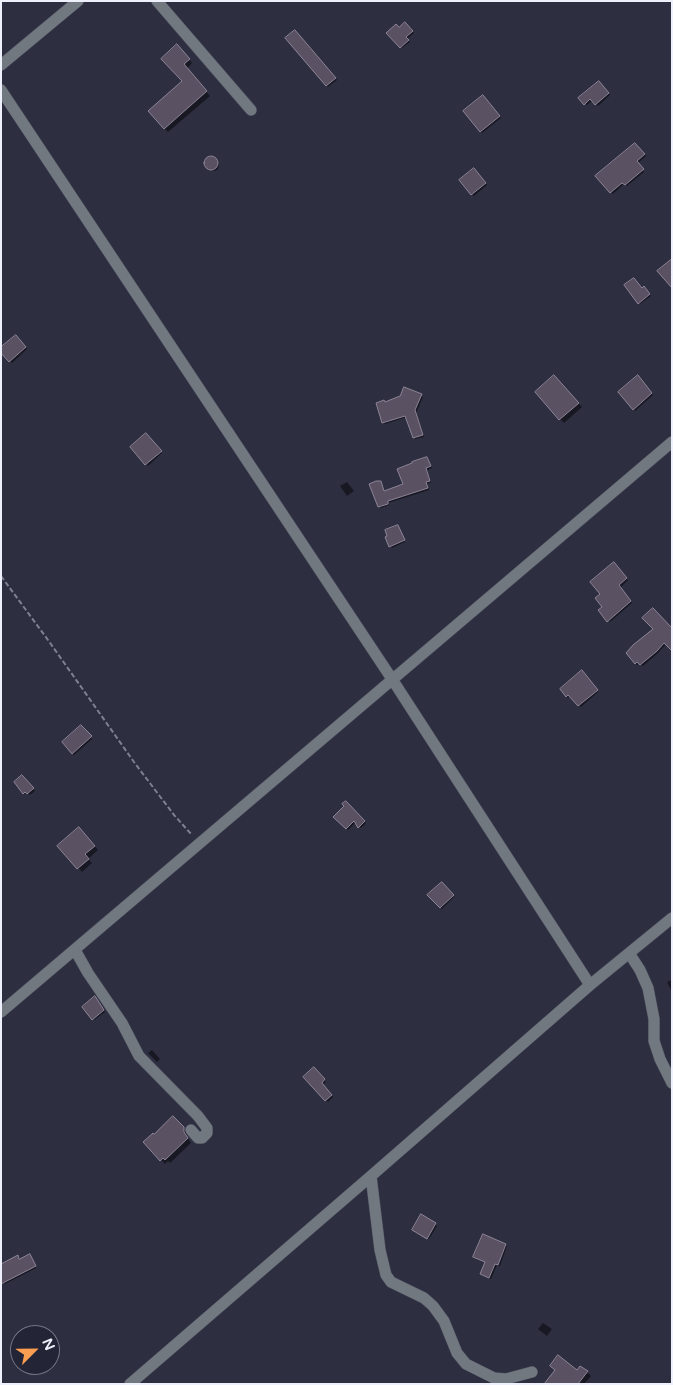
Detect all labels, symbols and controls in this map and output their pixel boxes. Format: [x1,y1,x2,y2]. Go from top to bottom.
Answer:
north arrow [10,1325,60,1375]
text: N [38,1336,58,1353]

